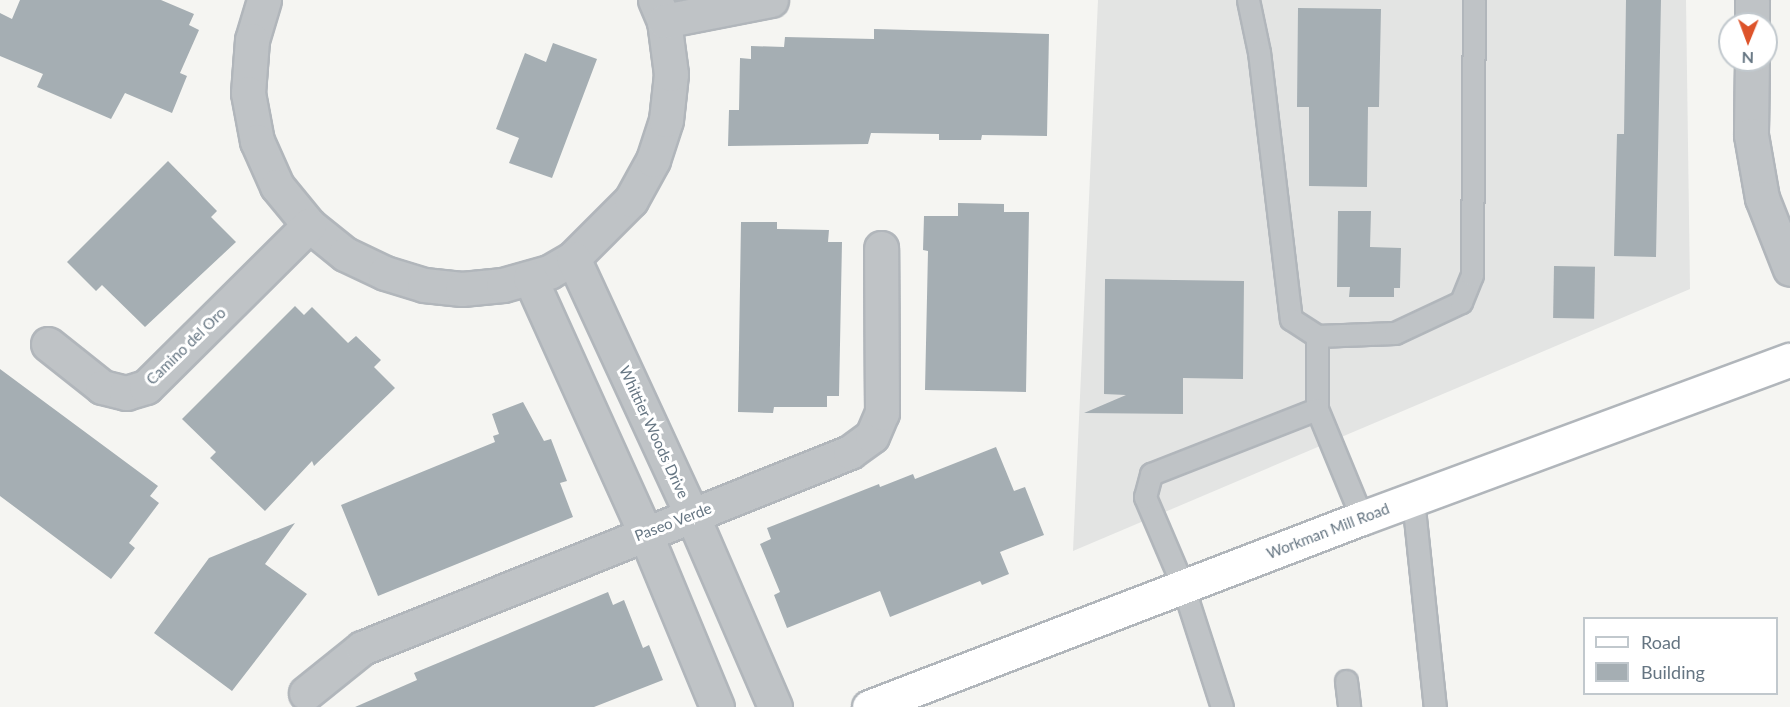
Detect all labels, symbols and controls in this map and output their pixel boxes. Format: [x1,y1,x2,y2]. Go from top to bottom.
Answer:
north arrow [1718,12,1778,72]
text: N [1741,49,1754,68]
street label: Camino del Oro [143,304,229,388]
street label: Whittier Woods Drive [615,363,693,501]
street label: Paseo Verde [632,499,714,545]
street label: Workman Mill Road [1264,499,1392,563]
legend [1583,617,1778,695]
text: Road [1641,631,1681,653]
text: Building [1641,661,1705,683]

